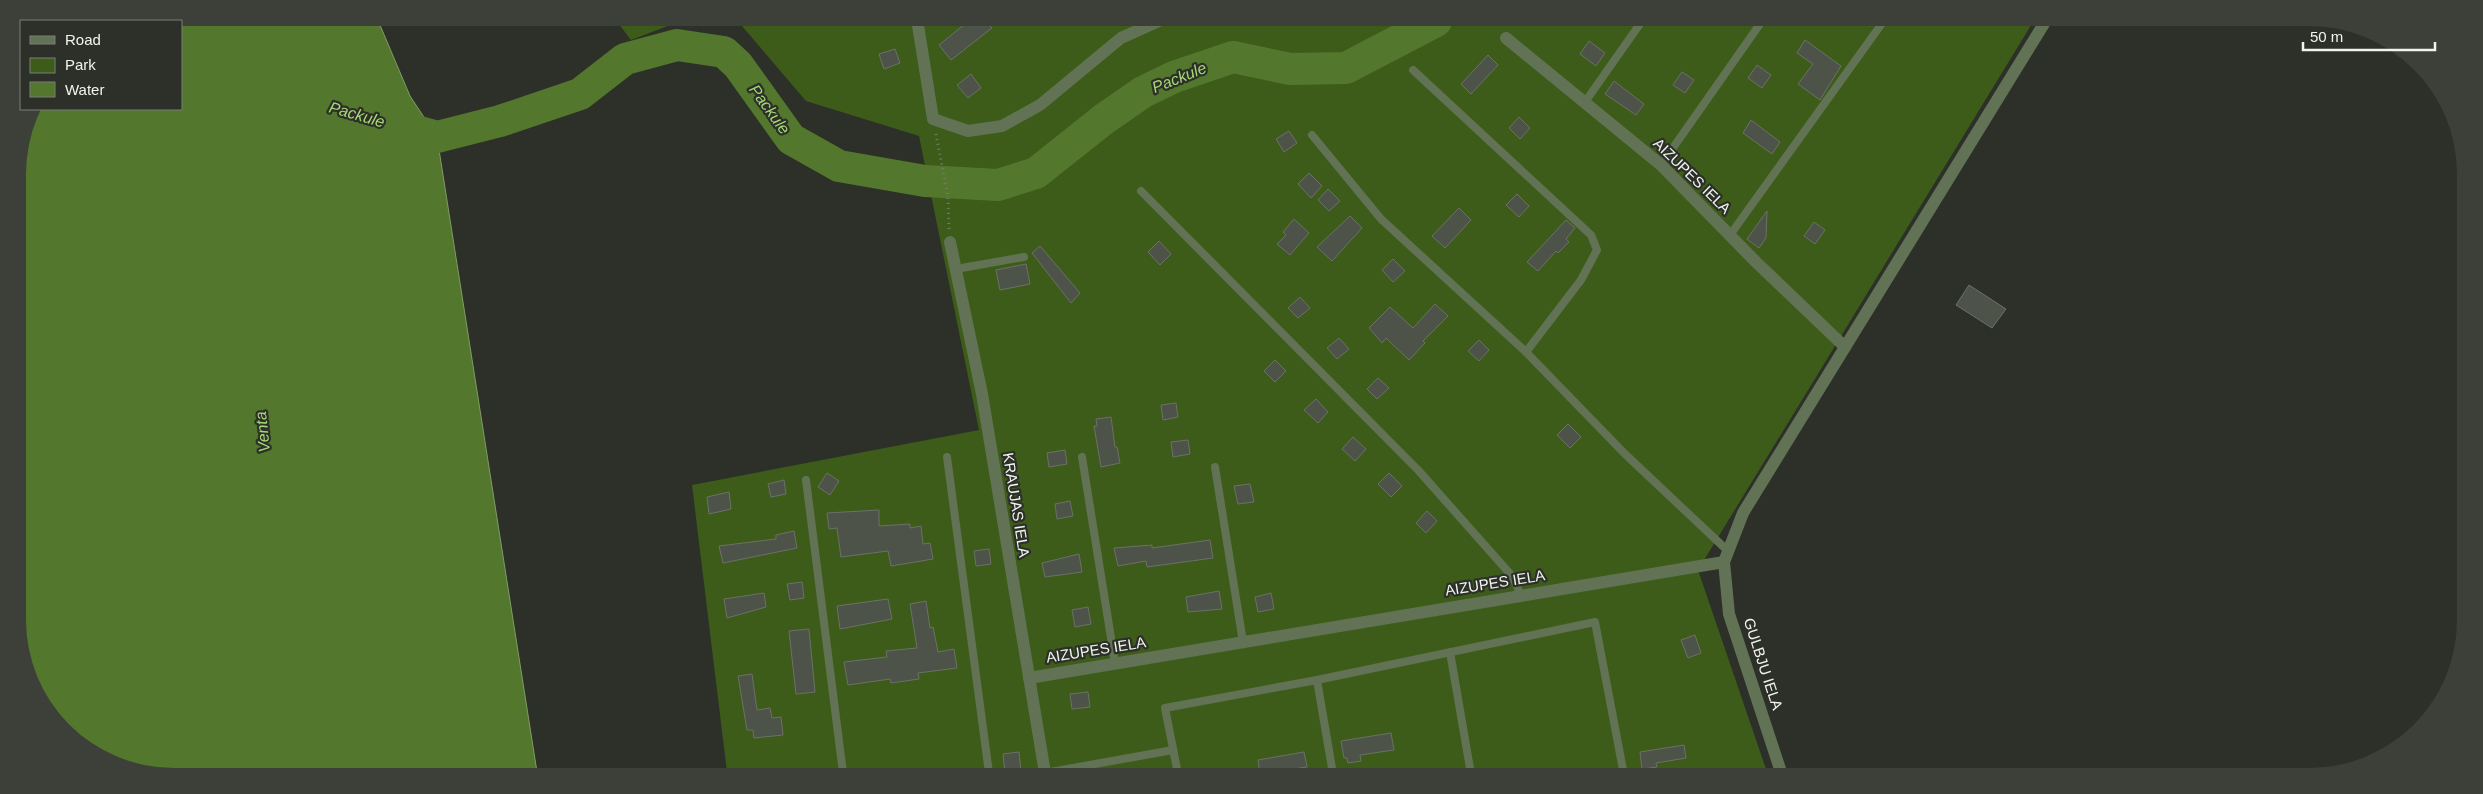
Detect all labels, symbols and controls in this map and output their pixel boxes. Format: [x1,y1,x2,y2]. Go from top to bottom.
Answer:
legend [20,20,182,110]
scale bar [2303,20,2436,52]
text: 50 m [2310,28,2343,45]
text: Road [65,31,101,48]
text: Park [65,56,96,73]
water label: Packule [1150,59,1209,96]
text: Water [65,81,104,98]
water label: Packule [746,81,793,137]
water label: Packule [327,98,387,131]
street label: AIZUPES IELA [1650,134,1735,217]
water label: Venta [252,410,273,453]
street label: KRAUJAS IELA [1000,451,1033,559]
street label: AIZUPES IELA [1444,566,1546,599]
street label: GULBJU IELA [1741,616,1786,712]
street label: AIZUPES IELA [1045,633,1147,666]

